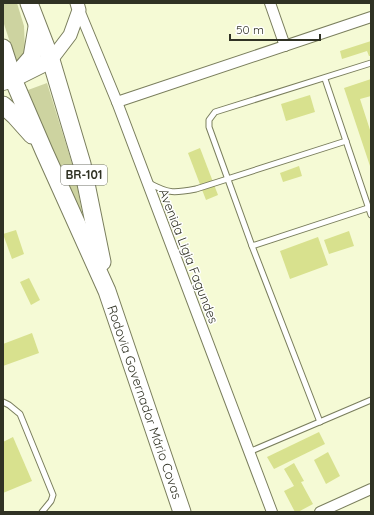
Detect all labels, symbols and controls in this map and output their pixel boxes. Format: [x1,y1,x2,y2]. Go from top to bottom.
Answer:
scale bar [230,16,320,42]
text: 50 m [236,22,264,37]
road number: BR-101 [61,165,107,185]
street label: Avenida Ligia Fagundes [156,186,222,326]
street label: Rodovia Governador Mário Covas [104,303,186,501]

